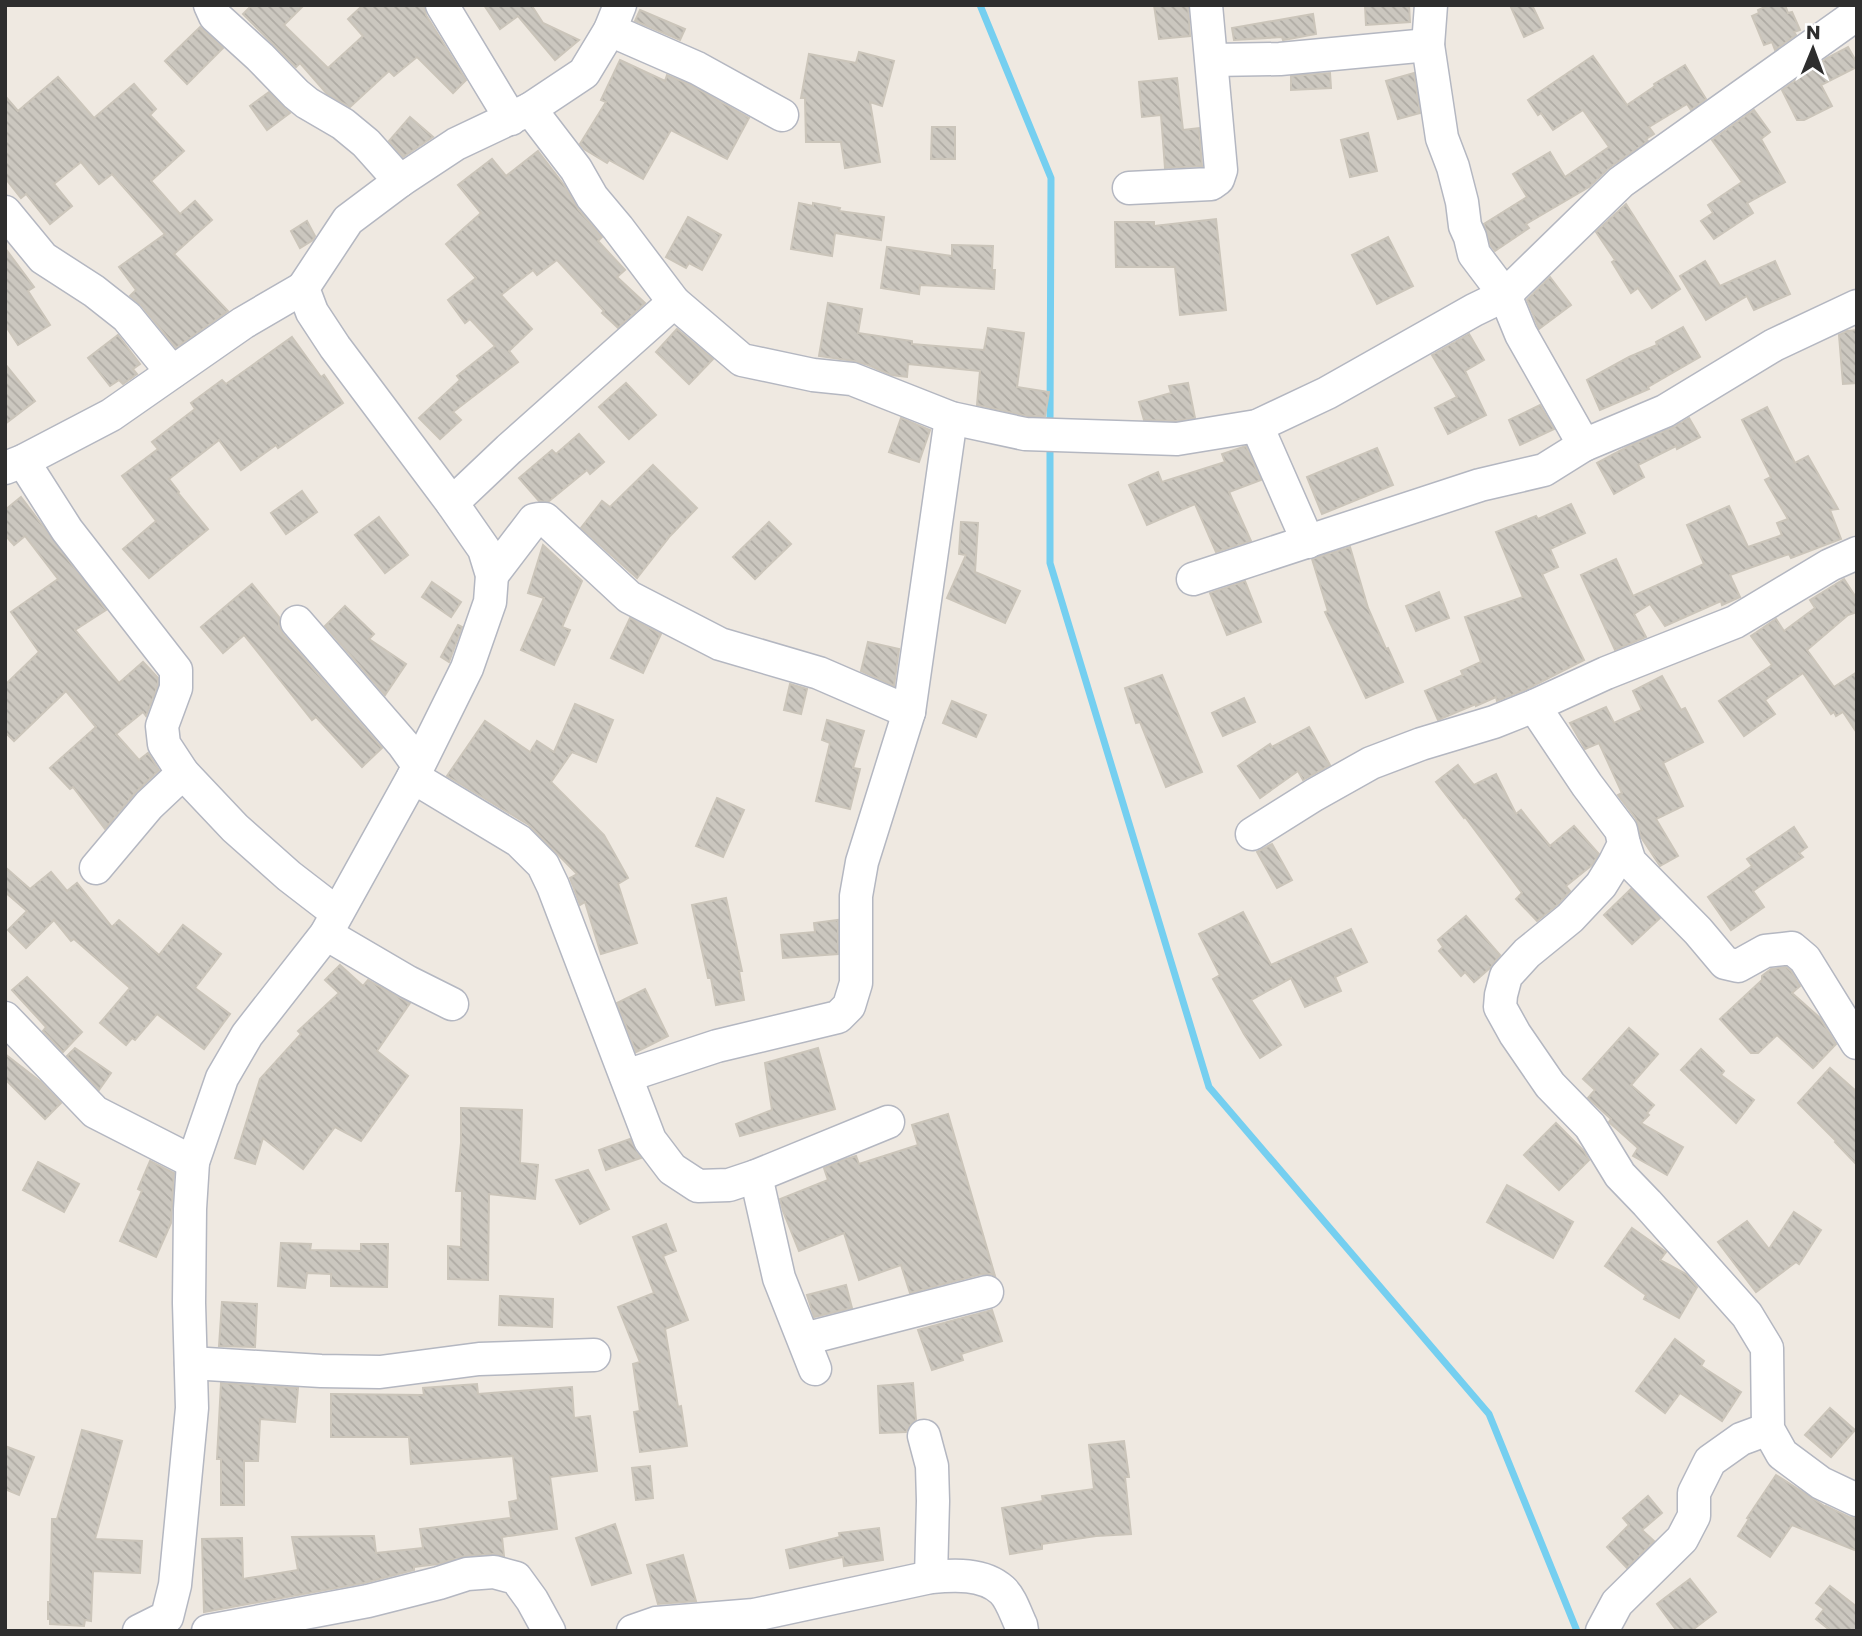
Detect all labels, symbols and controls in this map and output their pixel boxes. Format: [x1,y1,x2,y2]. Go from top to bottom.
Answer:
north arrow [1778,14,1848,84]
text: N [1806,19,1821,46]

